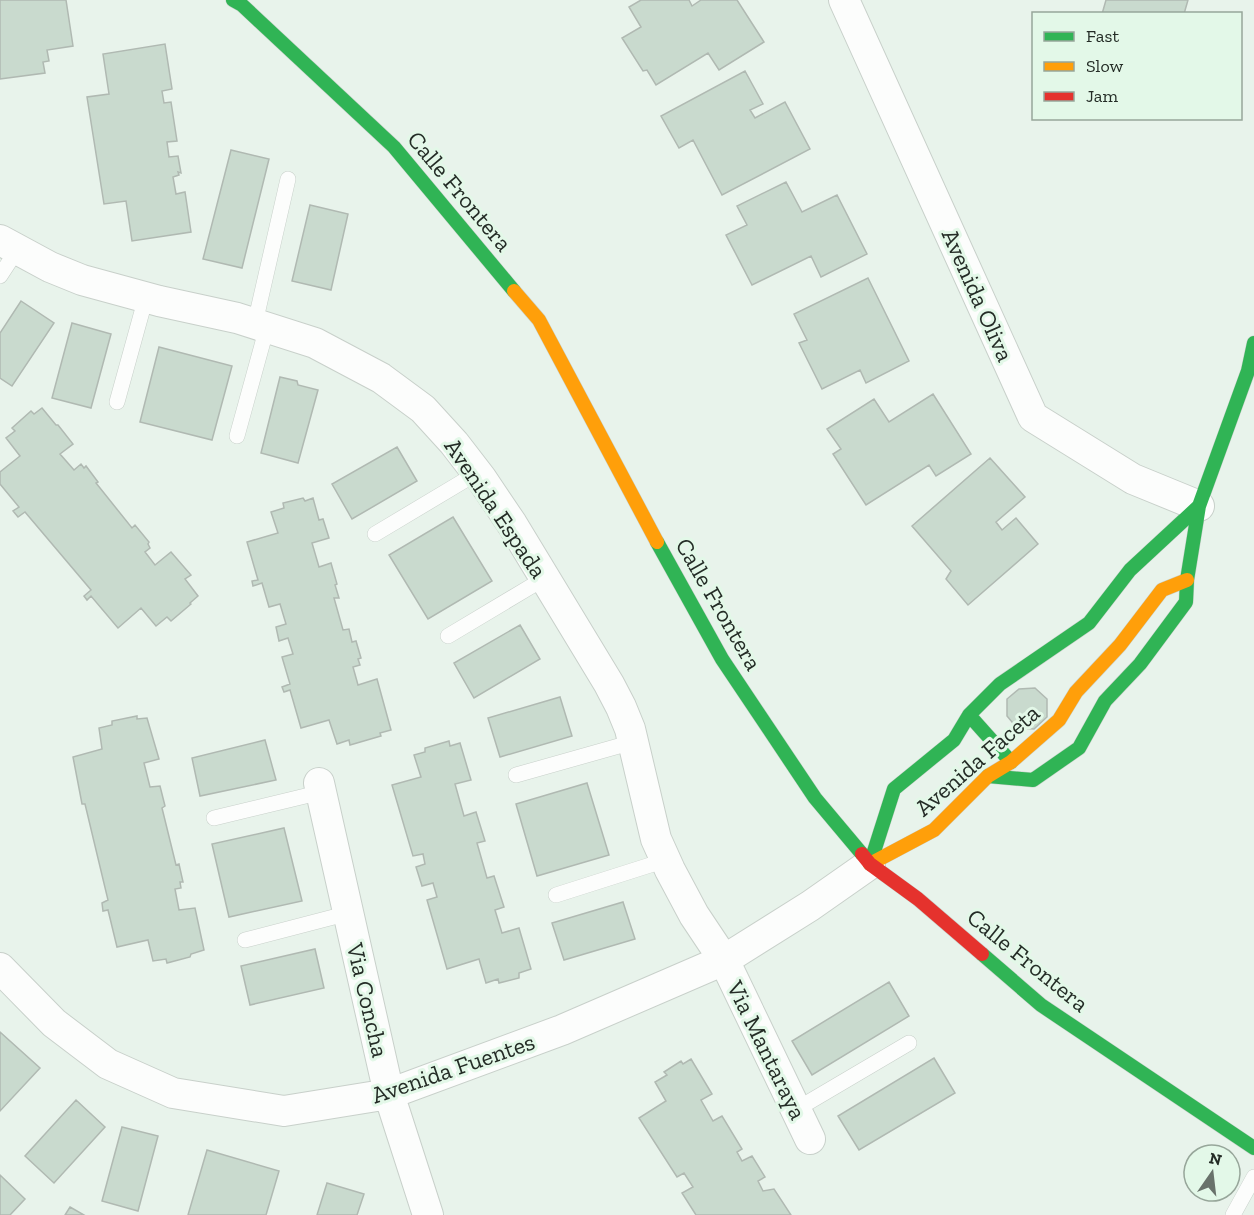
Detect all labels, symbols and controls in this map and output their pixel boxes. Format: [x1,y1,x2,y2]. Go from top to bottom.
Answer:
legend [1032,12,1242,120]
text: Fast [1086,25,1119,47]
text: Slow [1086,55,1123,77]
text: Jam [1086,85,1118,107]
street label: Calle Frontera [401,125,519,257]
street label: Avenida Oliva [936,224,1020,366]
street label: Avenida Espada [439,433,554,584]
street label: Calle Frontera [669,533,769,676]
street label: Avenida Faceta [909,698,1046,822]
street label: Calle Frontera [961,902,1095,1018]
street label: Via Concha [341,939,395,1060]
street label: Via Mantaraya [721,975,813,1124]
street label: Avenida Fuentes [368,1026,538,1110]
north arrow [1182,1143,1242,1203]
text: N [1207,1148,1224,1170]

